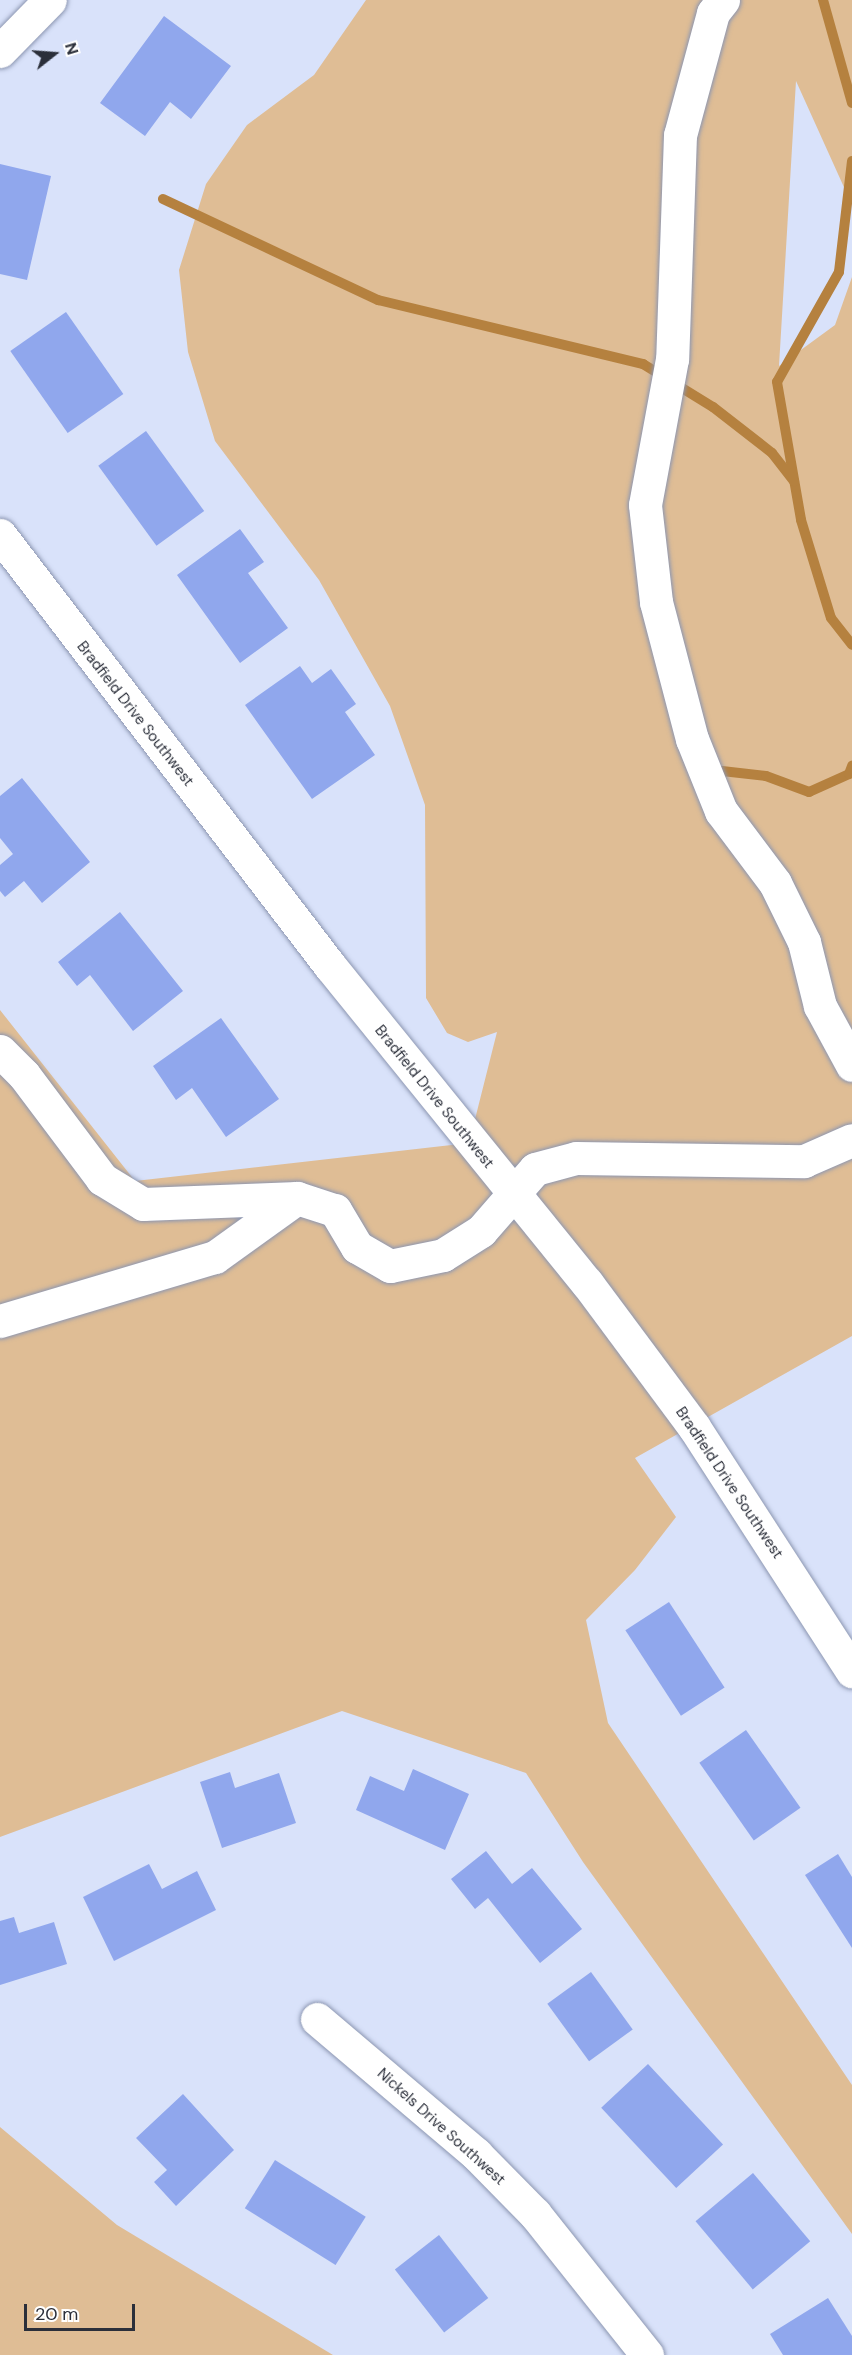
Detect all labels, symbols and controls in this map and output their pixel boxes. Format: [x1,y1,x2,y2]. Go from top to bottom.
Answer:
north arrow [24,24,84,84]
text: N [60,40,83,57]
street label: Bradfield Drive Southwest [73,638,197,790]
street label: Bradfield Drive Southwest [371,1022,497,1172]
street label: Bradfield Drive Southwest [672,1404,786,1562]
street label: Nickels Drive Southwest [373,2065,509,2189]
scale bar [27,2292,138,2330]
text: 20 m [35,2302,78,2326]

